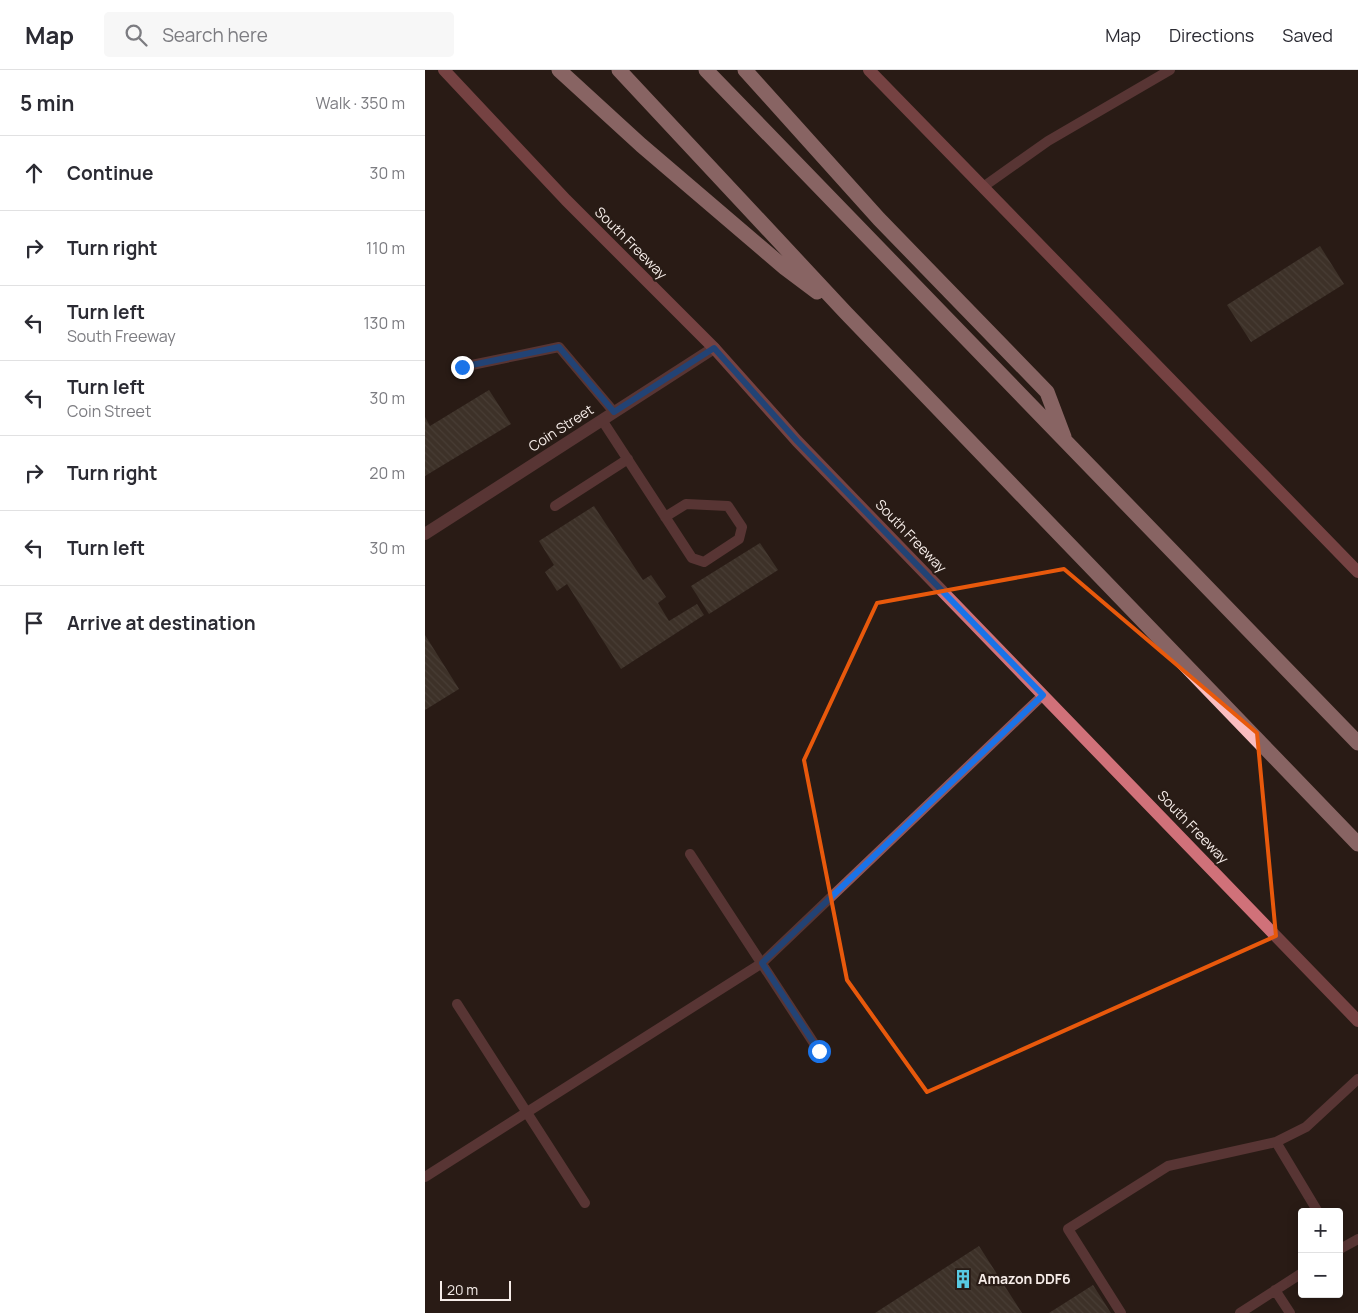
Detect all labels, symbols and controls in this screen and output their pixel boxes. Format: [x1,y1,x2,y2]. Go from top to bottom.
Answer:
search box [104,12,454,57]
text: Map [25,18,74,51]
icon: search [122,21,150,49]
text: Search here [162,22,268,48]
text: Map [1105,23,1141,47]
text: Directions [1169,23,1254,47]
text: Saved [1282,23,1333,47]
text: 5 min [20,89,74,117]
text: Walk · 350 m [316,92,405,114]
icon: ahead [20,159,48,187]
text: Continue [67,160,153,186]
text: 30 m [370,162,405,184]
street label: South Freeway [591,202,672,283]
icon: right [20,234,48,262]
text: Turn right [67,235,157,261]
text: 110 m [366,237,405,259]
text: Turn left [67,299,145,325]
icon: left [20,309,48,337]
text: 130 m [363,312,405,334]
text: South Freeway [67,325,176,347]
route end [451,356,474,379]
text: Turn left [67,374,145,400]
icon: left [20,384,48,412]
text: 30 m [370,387,405,409]
street label: Coin Street [525,399,597,456]
text: Coin Street [67,400,151,422]
icon: right [20,459,48,487]
text: Turn right [67,460,157,486]
text: 20 m [369,462,405,484]
street label: South Freeway [872,495,952,577]
icon: left [20,534,48,562]
text: Turn left [67,535,145,561]
text: 30 m [370,537,405,559]
icon: arrive [20,609,48,637]
text: Arrive at destination [67,610,256,636]
street label: South Freeway [1154,786,1234,868]
route start [808,1040,831,1063]
map controls [1298,1208,1343,1298]
button: + [1298,1208,1343,1253]
button: − [1298,1253,1343,1298]
building icon: Amazon DDF6 [952,1268,974,1290]
place label: Amazon DDF6 [978,1269,1071,1288]
scale bar [440,1278,511,1301]
text: 20 m [447,1280,478,1299]

